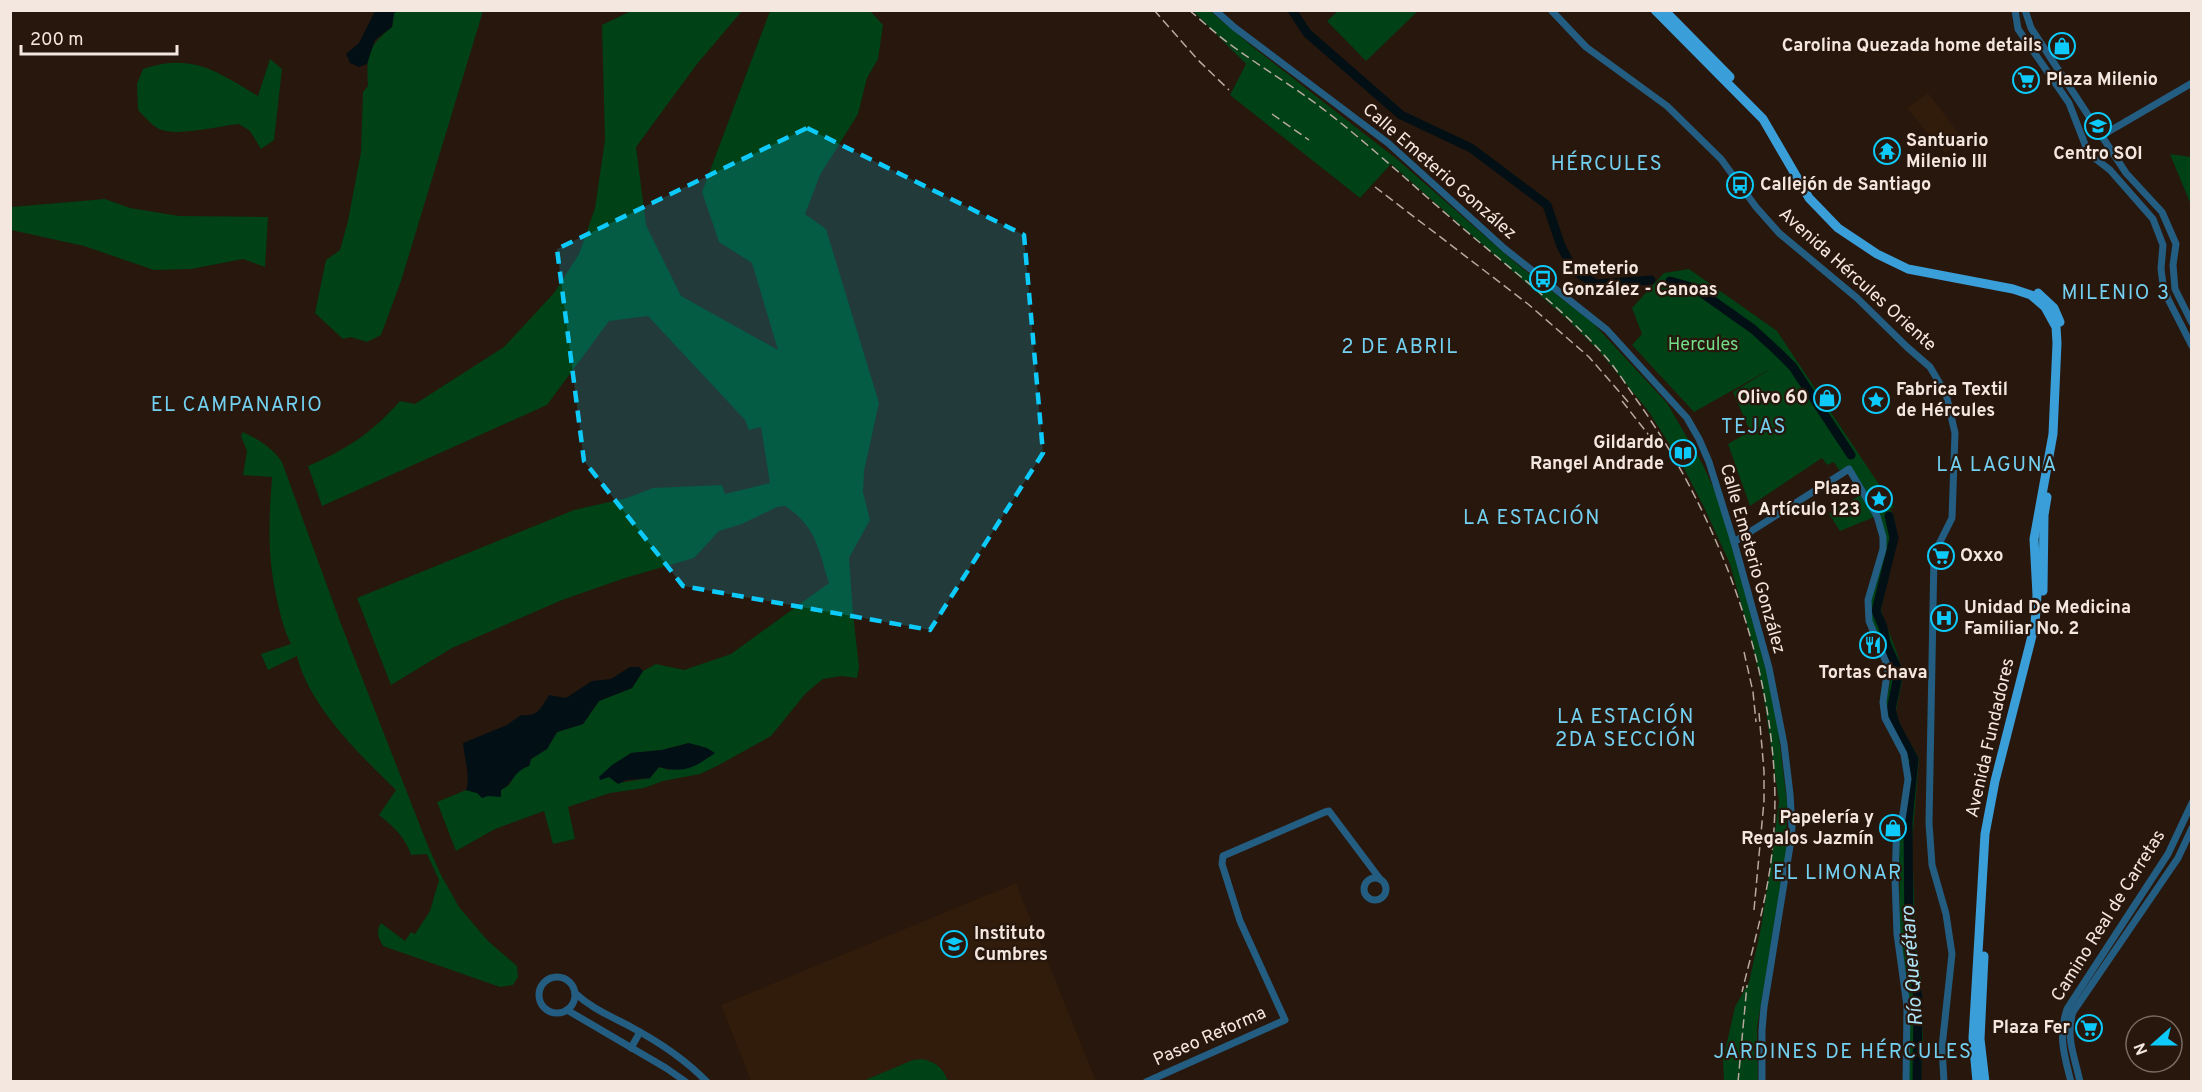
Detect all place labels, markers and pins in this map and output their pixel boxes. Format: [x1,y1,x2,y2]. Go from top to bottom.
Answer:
shop icon: Carolina Quezada home details [2047,31,2077,61]
place label: Carolina Quezada home details [1782,35,2042,58]
supermarket icon: Plaza Milenio [2011,65,2041,95]
place label: Plaza Milenio [2046,69,2158,92]
school or university icon: Centro SOI [2083,111,2113,141]
place label: Santuario Milenio III [1906,130,1988,174]
temple icon: Santuario Milenio III [1872,136,1902,166]
place label: Centro SOI [2053,143,2143,166]
bus stop icon: Callejón de Santiago [1725,170,1755,200]
place label: Callejón de Santiago [1760,174,1931,197]
place label: Emeterio González - Canoas [1562,258,1718,302]
bus stop icon: Emeterio González - Canoas [1528,264,1558,294]
place label: Fabrica Textil de Hércules [1896,379,2008,423]
shop icon: Olivo 60 [1812,383,1842,413]
place icon: Fabrica Textil de Hércules [1861,385,1891,415]
place label: Olivo 60 [1737,387,1808,410]
place label: Gildardo Rangel Andrade [1530,432,1664,476]
library icon: Gildardo Rangel Andrade [1668,438,1698,468]
place label: Plaza Artículo 123 [1758,478,1860,522]
place icon: Plaza Artículo 123 [1864,484,1894,514]
supermarket icon: Oxxo [1926,541,1956,571]
place label: Oxxo [1960,545,2003,568]
place label: Unidad De Medicina Familiar No. 2 [1964,597,2131,641]
hospital icon: Unidad De Medicina Familiar No. 2 [1929,603,1959,633]
restaurant icon: Tortas Chava [1858,630,1888,660]
place label: Tortas Chava [1819,662,1927,685]
place label: Papelería y Regalos Jazmín [1741,807,1874,851]
shop icon: Papelería y Regalos Jazmín [1878,813,1908,843]
place label: Instituto Cumbres [974,923,1048,967]
school or university icon: Instituto Cumbres [939,929,969,959]
supermarket icon: Plaza Fer [2074,1013,2104,1043]
place label: Plaza Fer [1992,1017,2070,1040]

